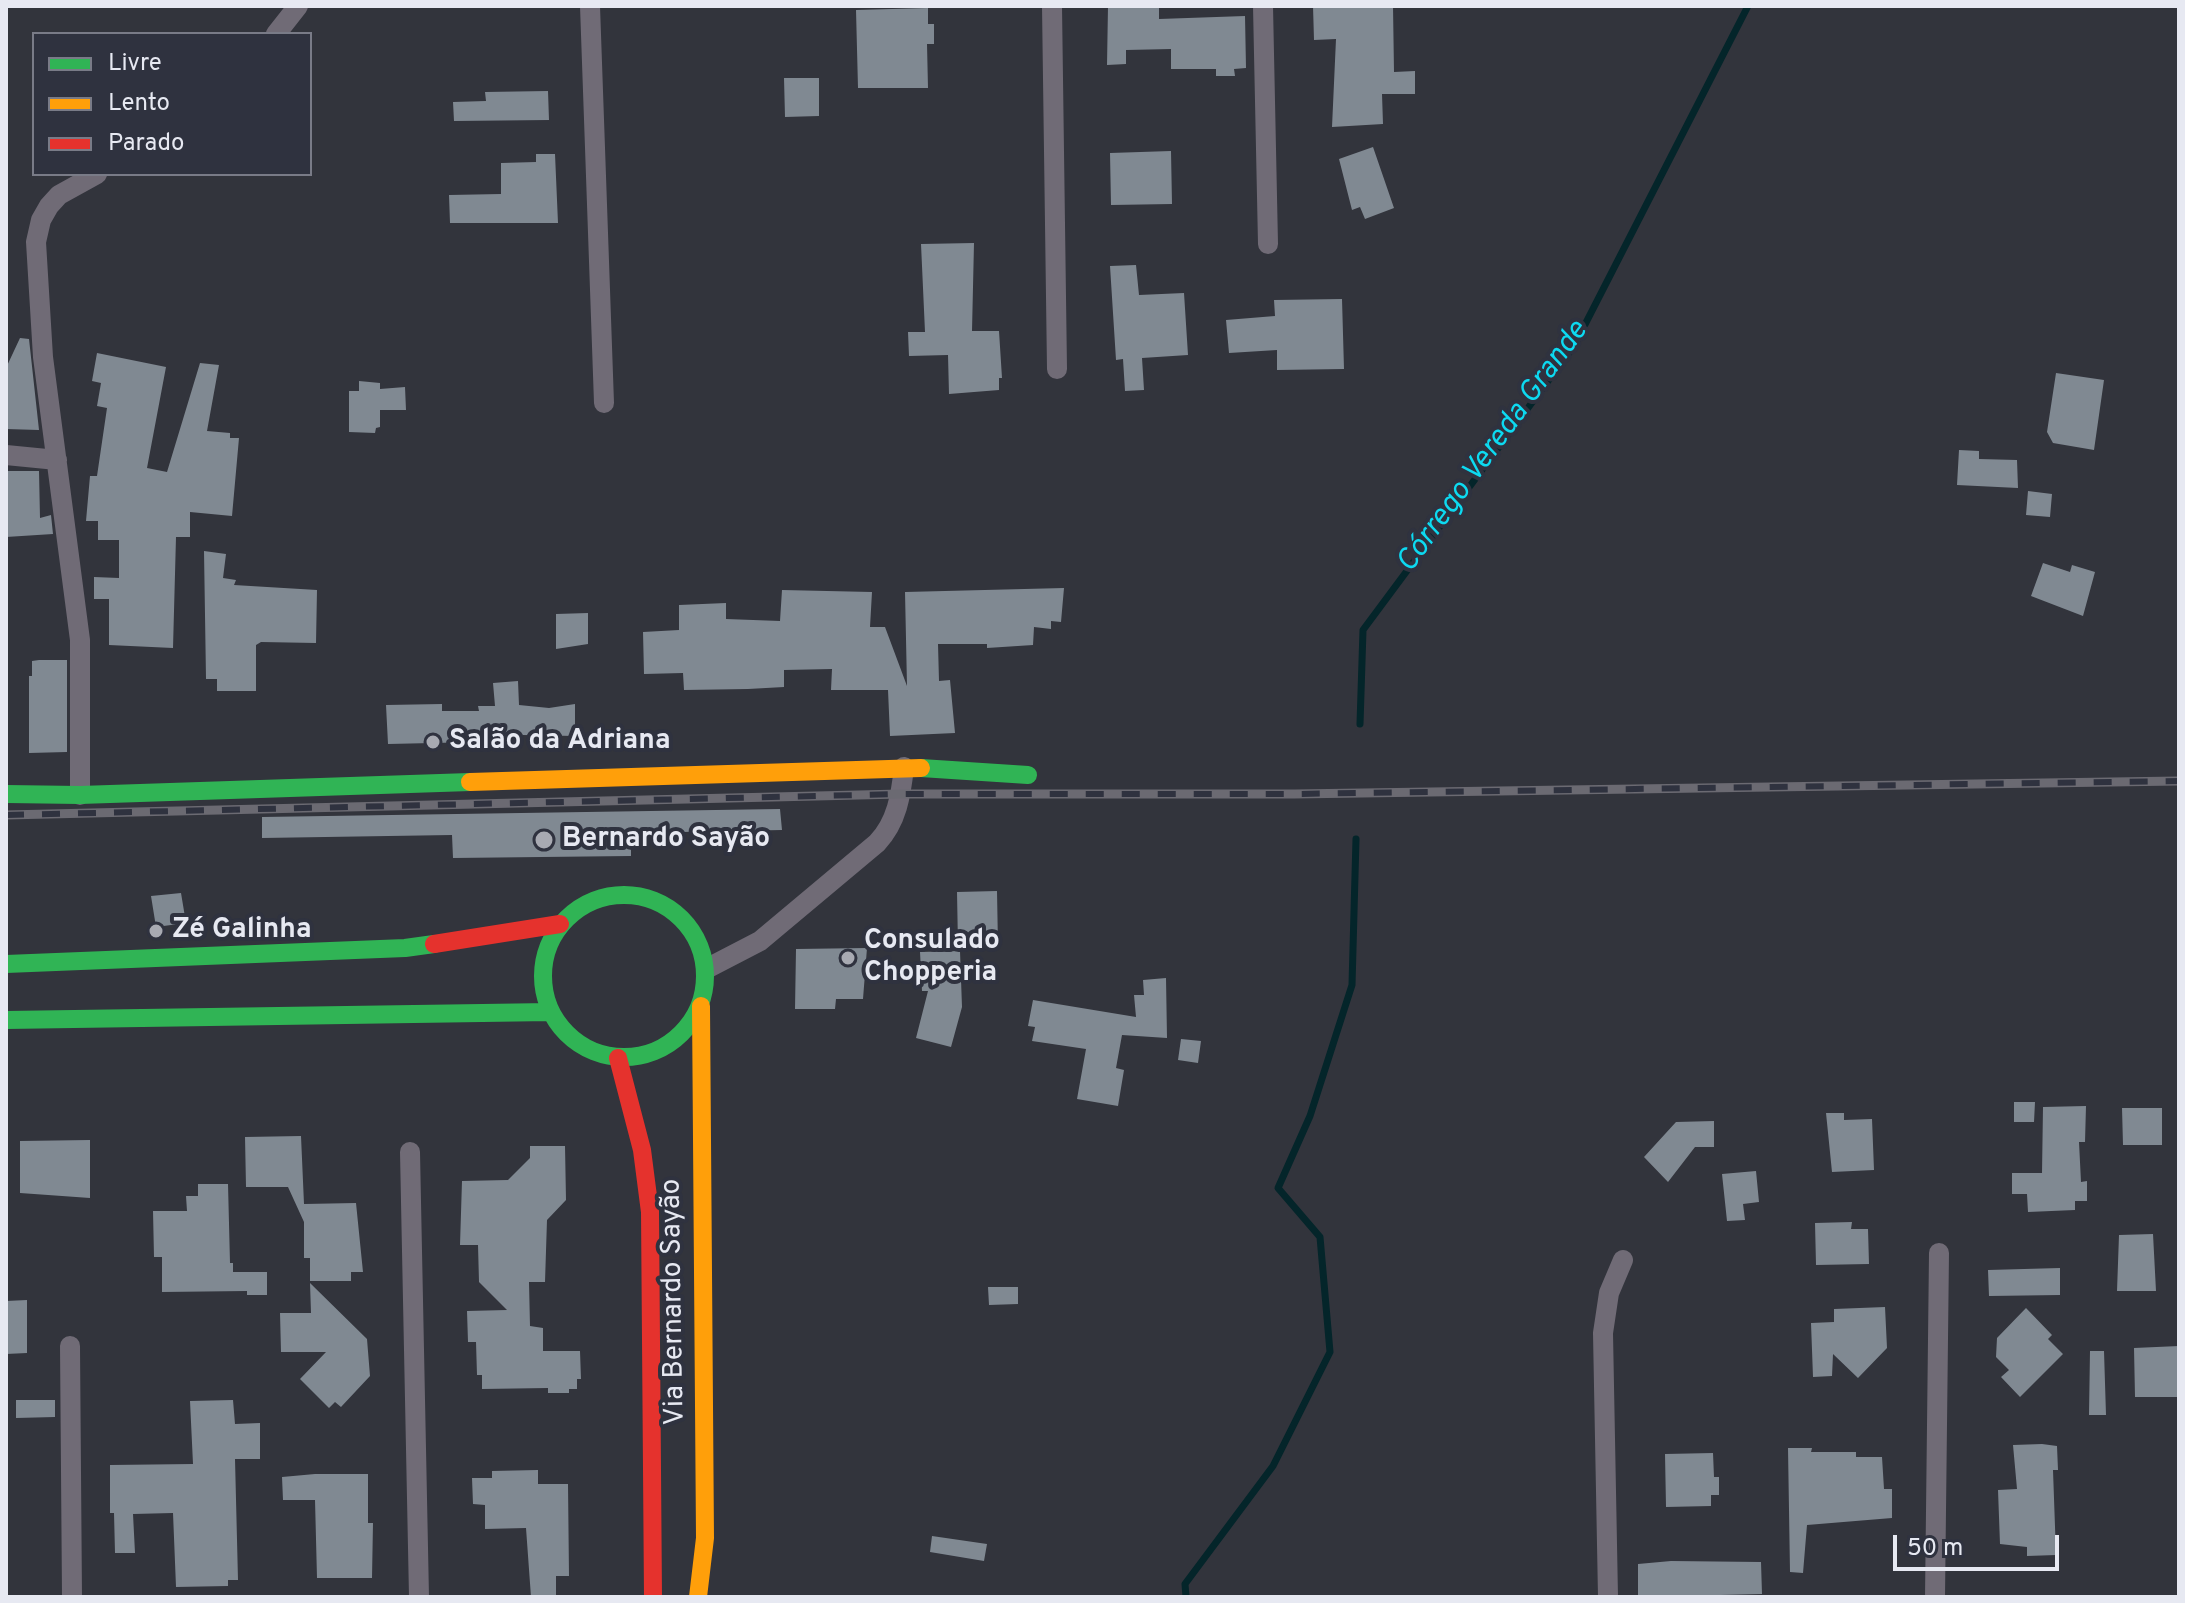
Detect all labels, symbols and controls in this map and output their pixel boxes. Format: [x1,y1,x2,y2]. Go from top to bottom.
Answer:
legend [32,32,312,176]
text: Livre [108,49,162,79]
text: Lento [108,89,170,119]
text: Parado [108,129,184,159]
water label: Córrego Vereda Grande [1391,315,1597,581]
place label: Salão da Adriana [449,725,670,759]
marker: Salão da Adriana [424,733,442,751]
place label: Bernardo Sayão [562,823,770,857]
marker: Bernardo Sayão [533,829,555,851]
place label: Zé Galinha [172,914,311,948]
marker: Zé Galinha [147,922,165,940]
place label: Consulado Chopperia [864,925,1000,991]
marker: Consulado Chopperia [839,949,857,967]
street label: Via Bernardo Sayão [656,1178,694,1426]
scale bar [1897,1519,2063,1569]
text: 50 m [1907,1534,1963,1564]

